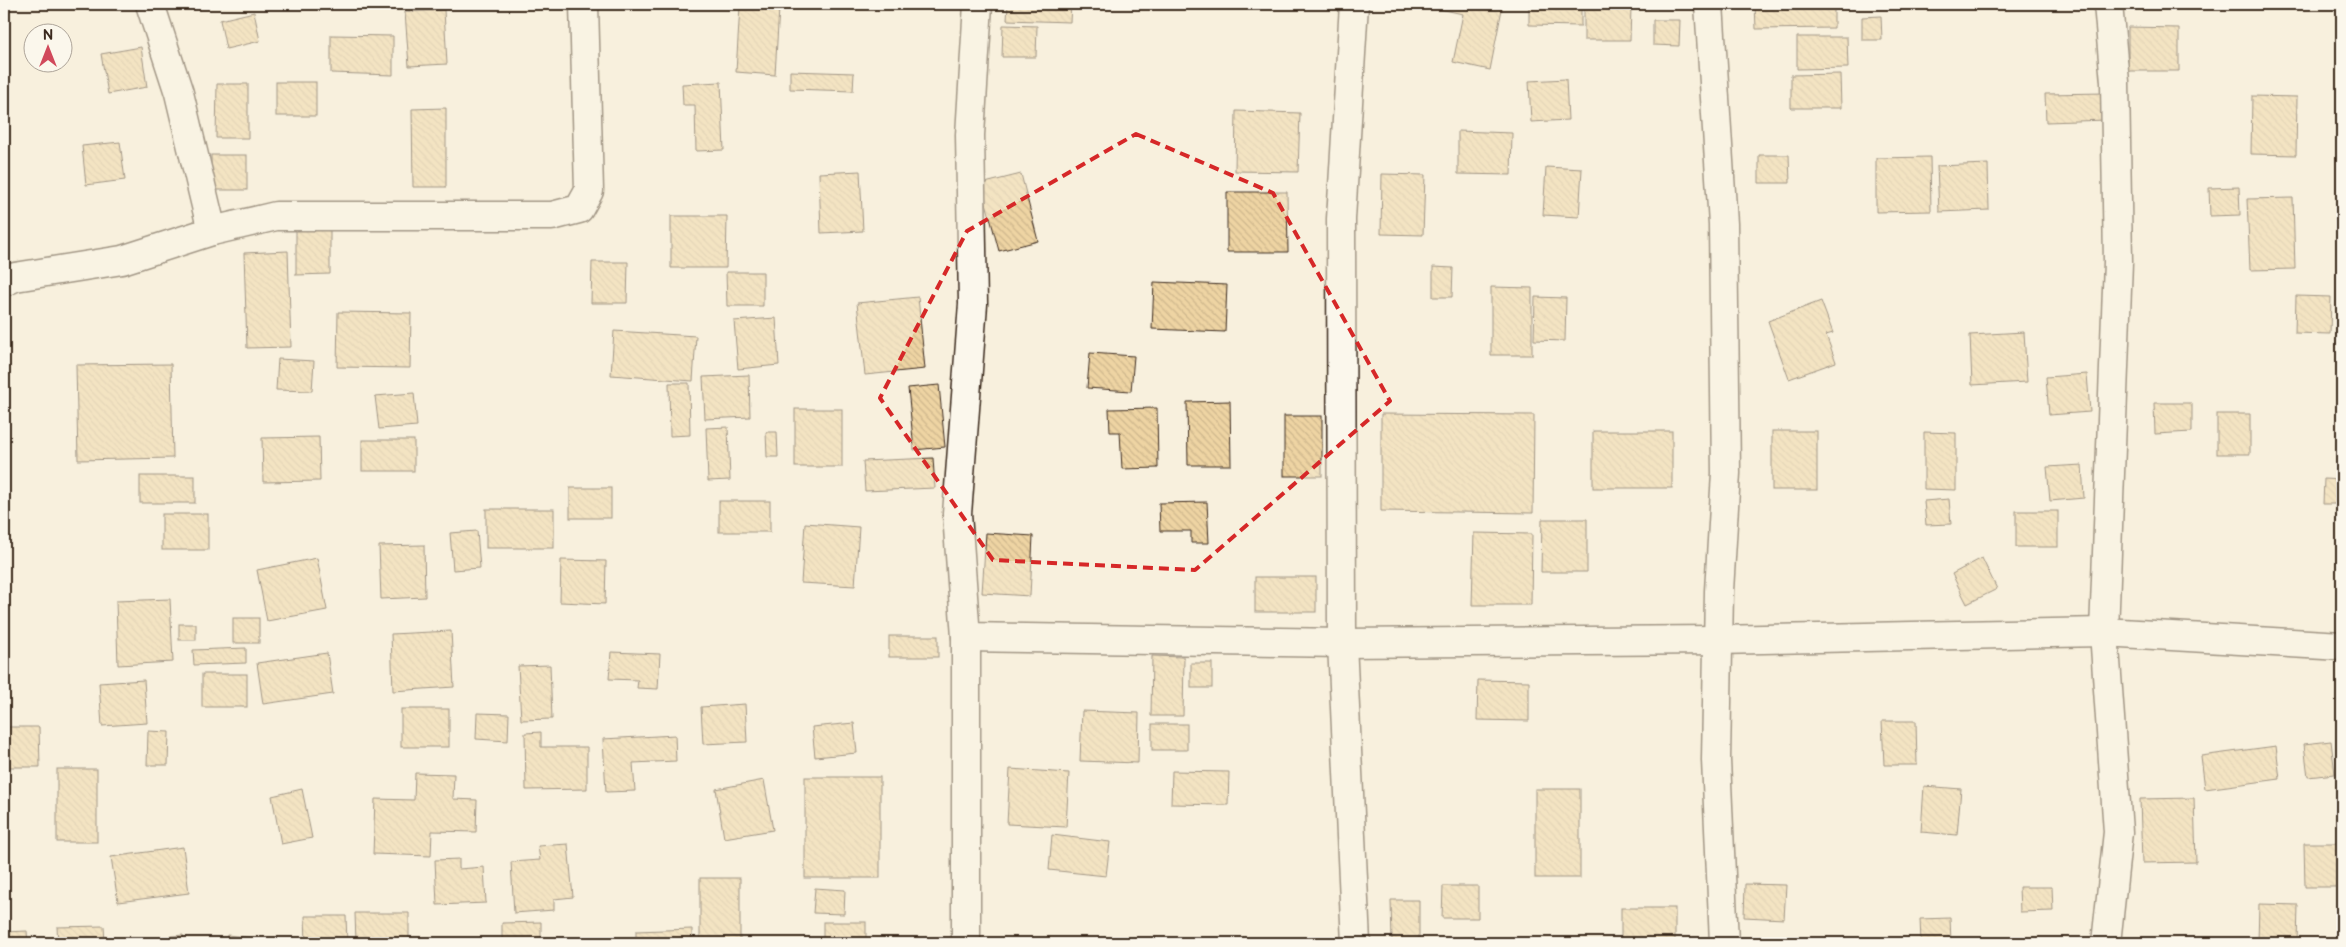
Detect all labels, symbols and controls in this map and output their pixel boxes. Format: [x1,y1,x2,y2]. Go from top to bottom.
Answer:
north arrow [22,22,72,72]
text: N [43,27,53,44]

